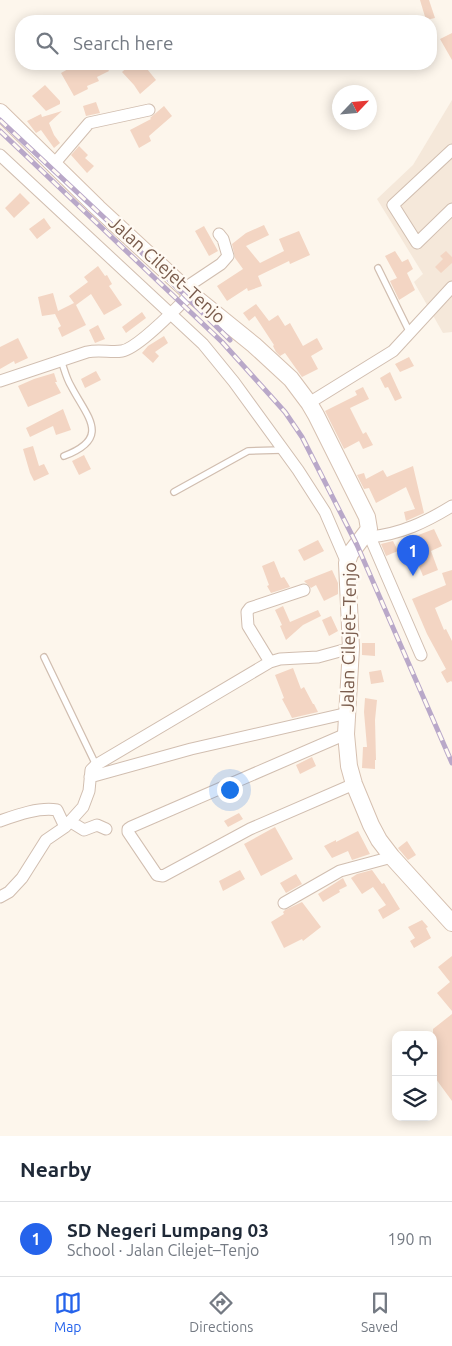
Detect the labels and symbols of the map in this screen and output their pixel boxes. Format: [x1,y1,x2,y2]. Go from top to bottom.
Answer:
north arrow [332,85,377,130]
street label: Jalan Cilejet–Tenjo [105,212,230,327]
pin: 1 [397,535,429,576]
street label: Jalan Cilejet–Tenjo [337,562,359,712]
your location [217,777,243,803]

